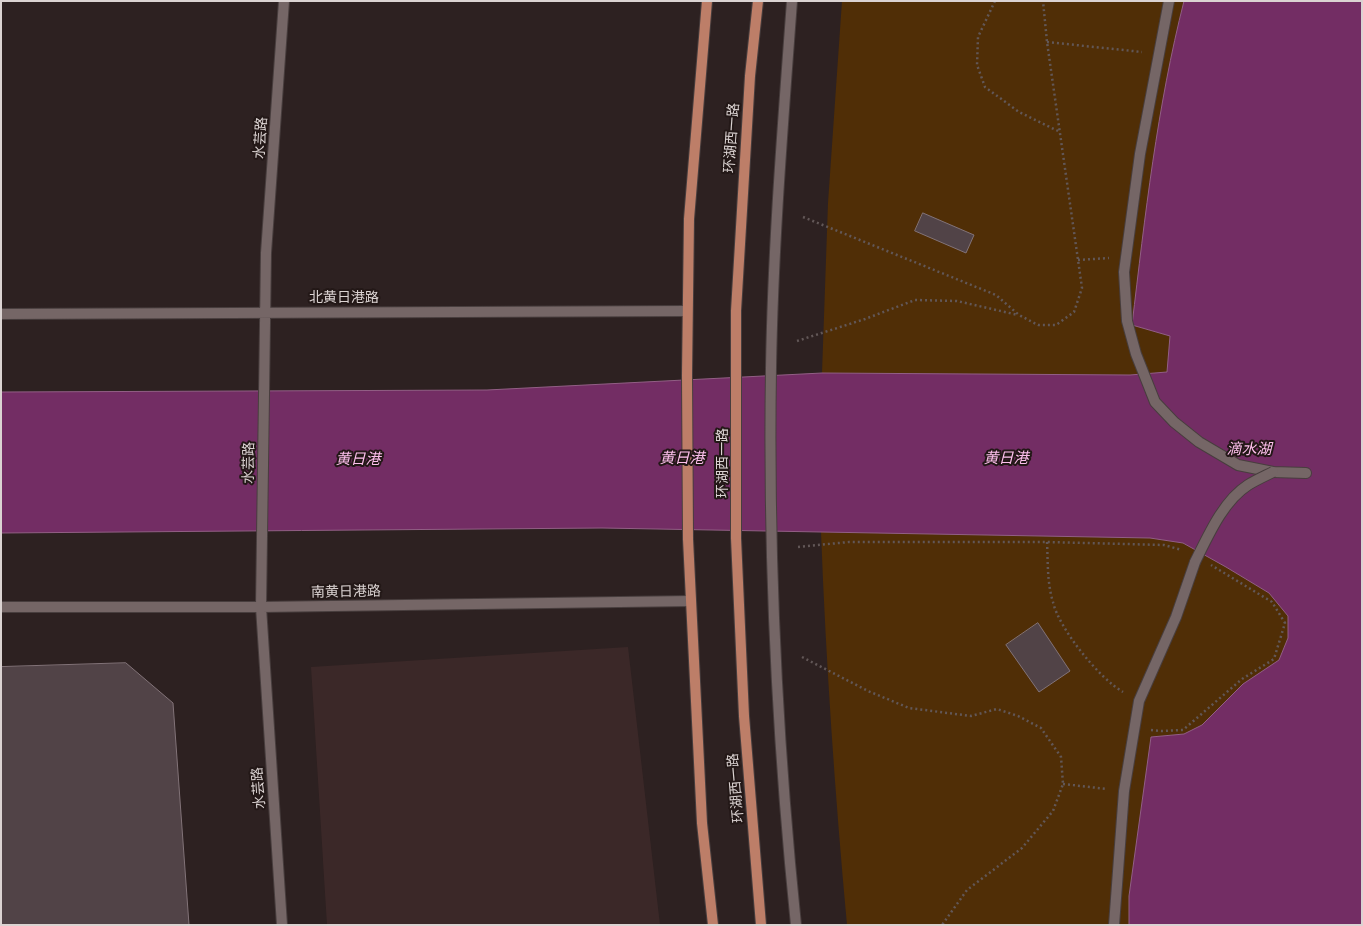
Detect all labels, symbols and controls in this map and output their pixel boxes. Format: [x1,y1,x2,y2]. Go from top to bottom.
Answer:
street label: 环湖西一路 [721,102,743,174]
street label: 水芸路 [251,116,271,160]
street label: 北黄日港路 [309,290,379,306]
street label: 环湖西一路 [715,428,731,498]
water label: 滴水湖 [1227,441,1271,459]
street label: 水芸路 [240,442,258,484]
water label: 黄日港 [660,450,704,468]
water label: 黄日港 [984,450,1028,468]
water label: 黄日港 [336,451,380,469]
street label: 南黄日港路 [311,583,381,601]
street label: 环湖西一路 [725,752,747,824]
street label: 水芸路 [249,766,269,810]

